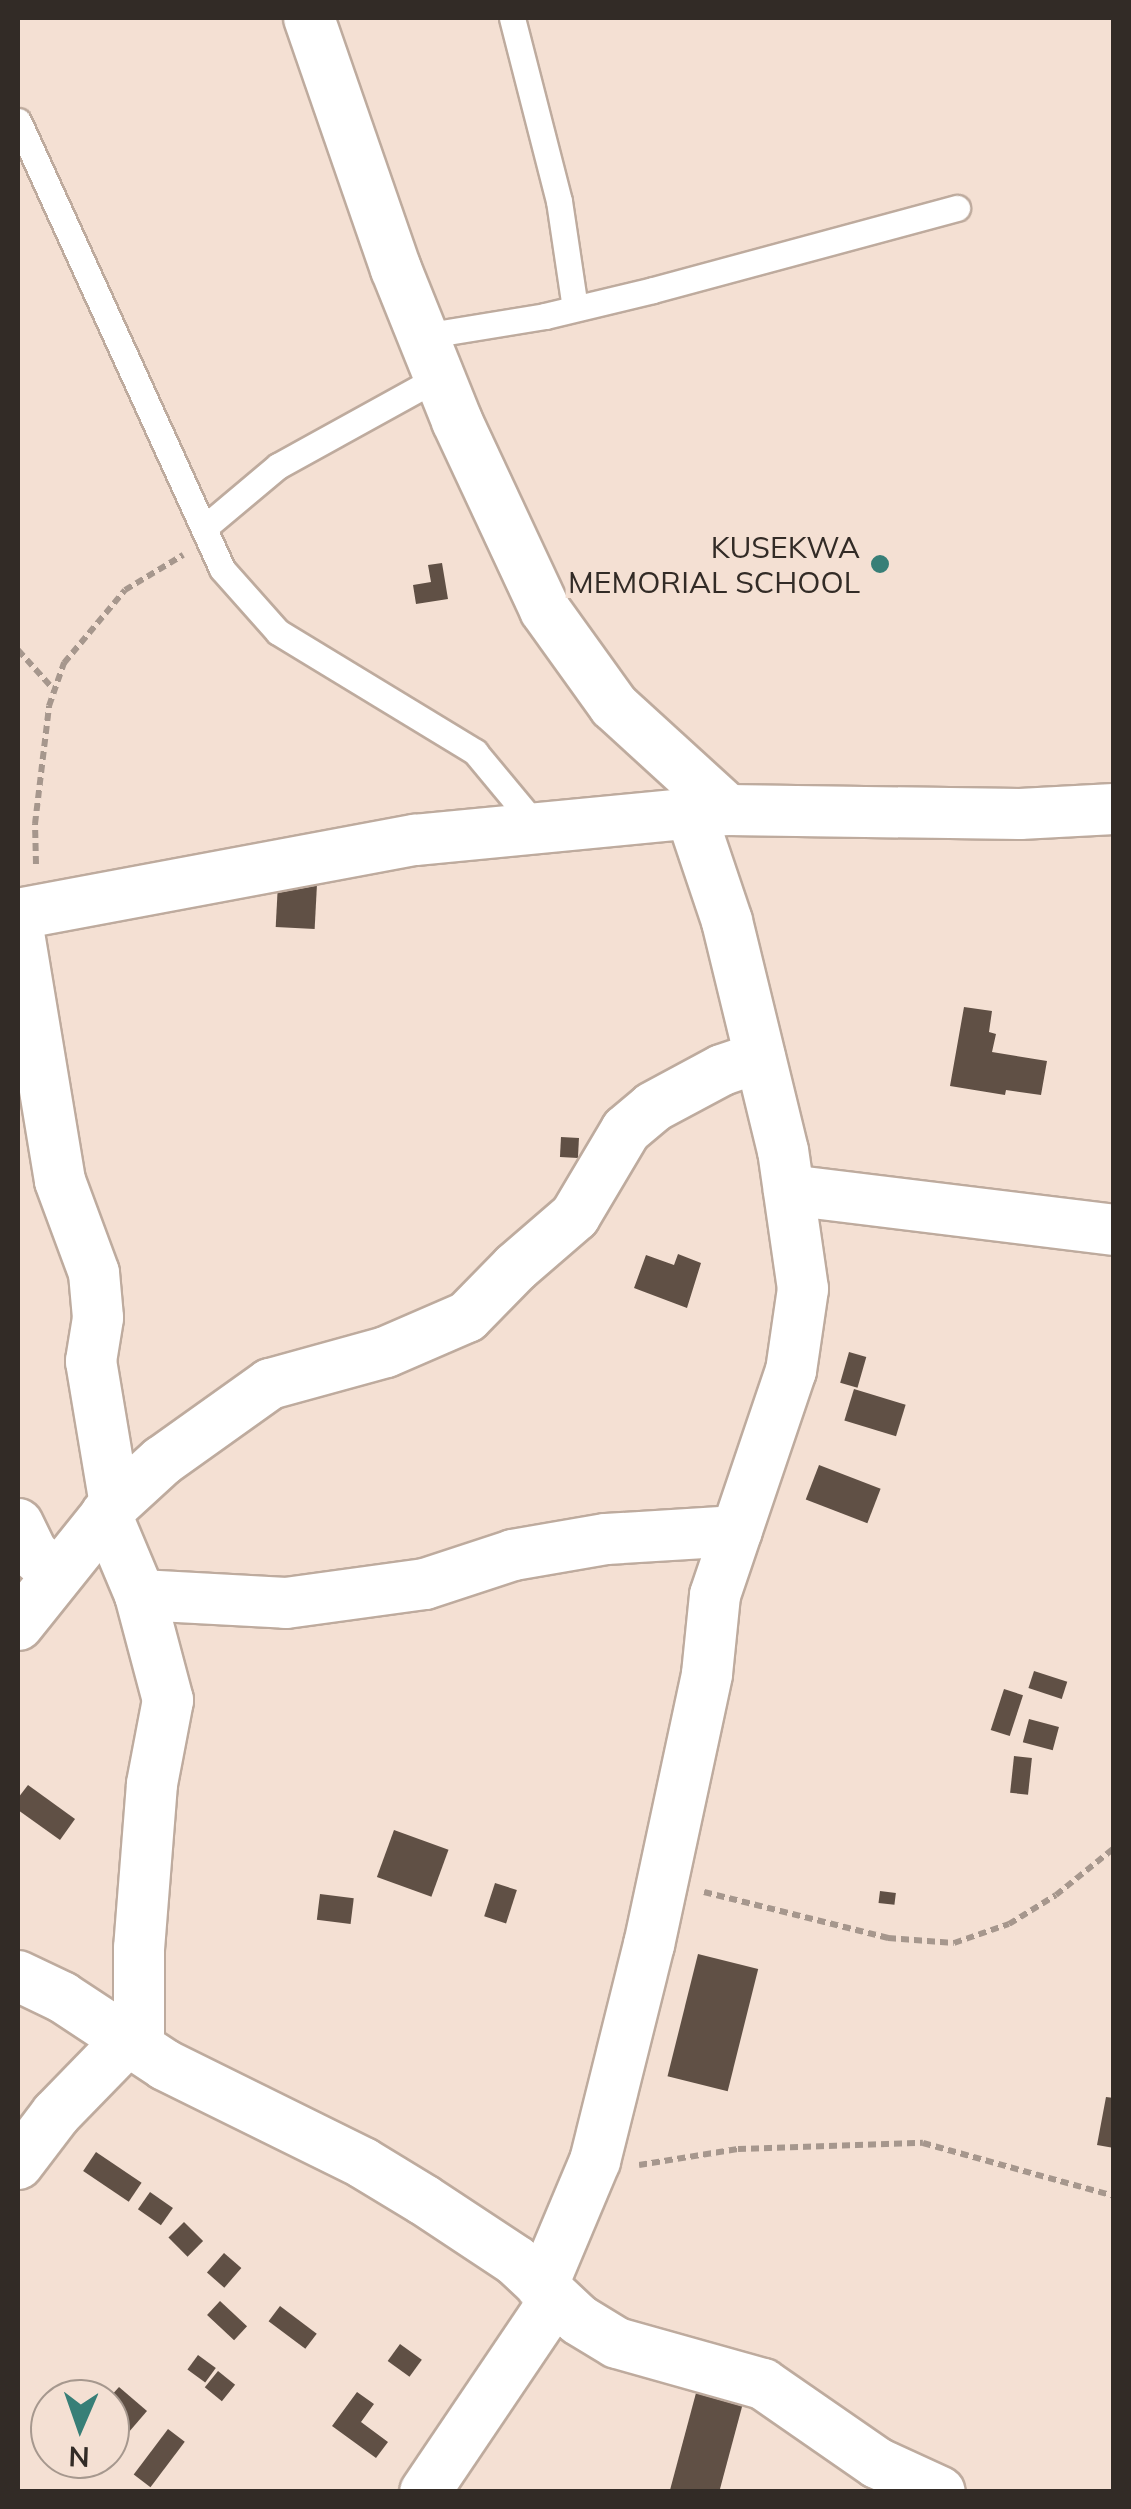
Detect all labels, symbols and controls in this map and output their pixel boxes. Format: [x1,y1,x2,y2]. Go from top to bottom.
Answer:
place label: KUSEKWA MEMORIAL SCHOOL [568,529,860,600]
marker: KUSEKWA MEMORIAL SCHOOL [869,553,891,575]
north arrow [30,2379,130,2479]
text: N [68,2440,90,2475]

